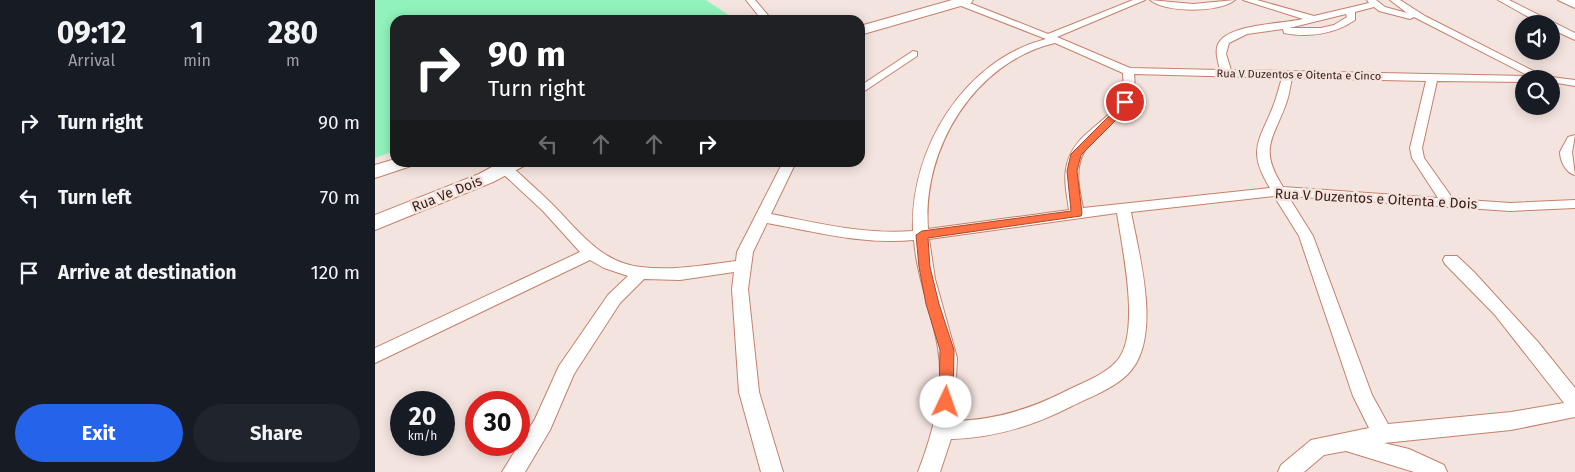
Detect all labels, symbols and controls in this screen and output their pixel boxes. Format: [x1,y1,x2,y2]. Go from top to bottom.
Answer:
text: 09:12 [57,15,126,51]
text: 1 [190,15,204,51]
text: 280 [268,15,318,51]
map controls [1515,15,1560,115]
button: sound [1515,15,1560,60]
text: 90 m [488,33,566,75]
icon: right [405,35,470,100]
text: Arrival [68,51,115,70]
text: min [183,51,211,70]
text: m [286,51,300,70]
street label: Rua V Duzentos e Oitenta e Cinco [1217,67,1381,83]
button: search [1515,70,1560,115]
text: Turn right [488,75,585,102]
pin [1104,81,1146,123]
icon: arrive [1111,88,1139,116]
icon: right [15,109,43,137]
text: Turn right [58,111,143,134]
text: 90 m [318,111,360,134]
icon: left [534,130,562,158]
icon: ahead [587,130,615,158]
icon: ahead [640,130,668,158]
icon: right [693,130,721,158]
street label: Rua Ve Dois [409,172,485,216]
icon: left [15,184,43,212]
street label: Rua V Duzentos e Oitenta e Dois [1274,185,1478,213]
text: Turn left [58,186,132,209]
text: 70 m [320,186,360,209]
icon: arrive [15,259,43,287]
text: Arrive at destination [58,261,237,284]
text: 120 m [310,261,360,284]
position arrow [919,375,971,427]
speed limit sign: 30 [465,391,530,456]
text: 20 [409,402,436,432]
button: Exit [15,404,183,462]
button: Share [193,404,360,462]
text: km/h [408,429,437,443]

